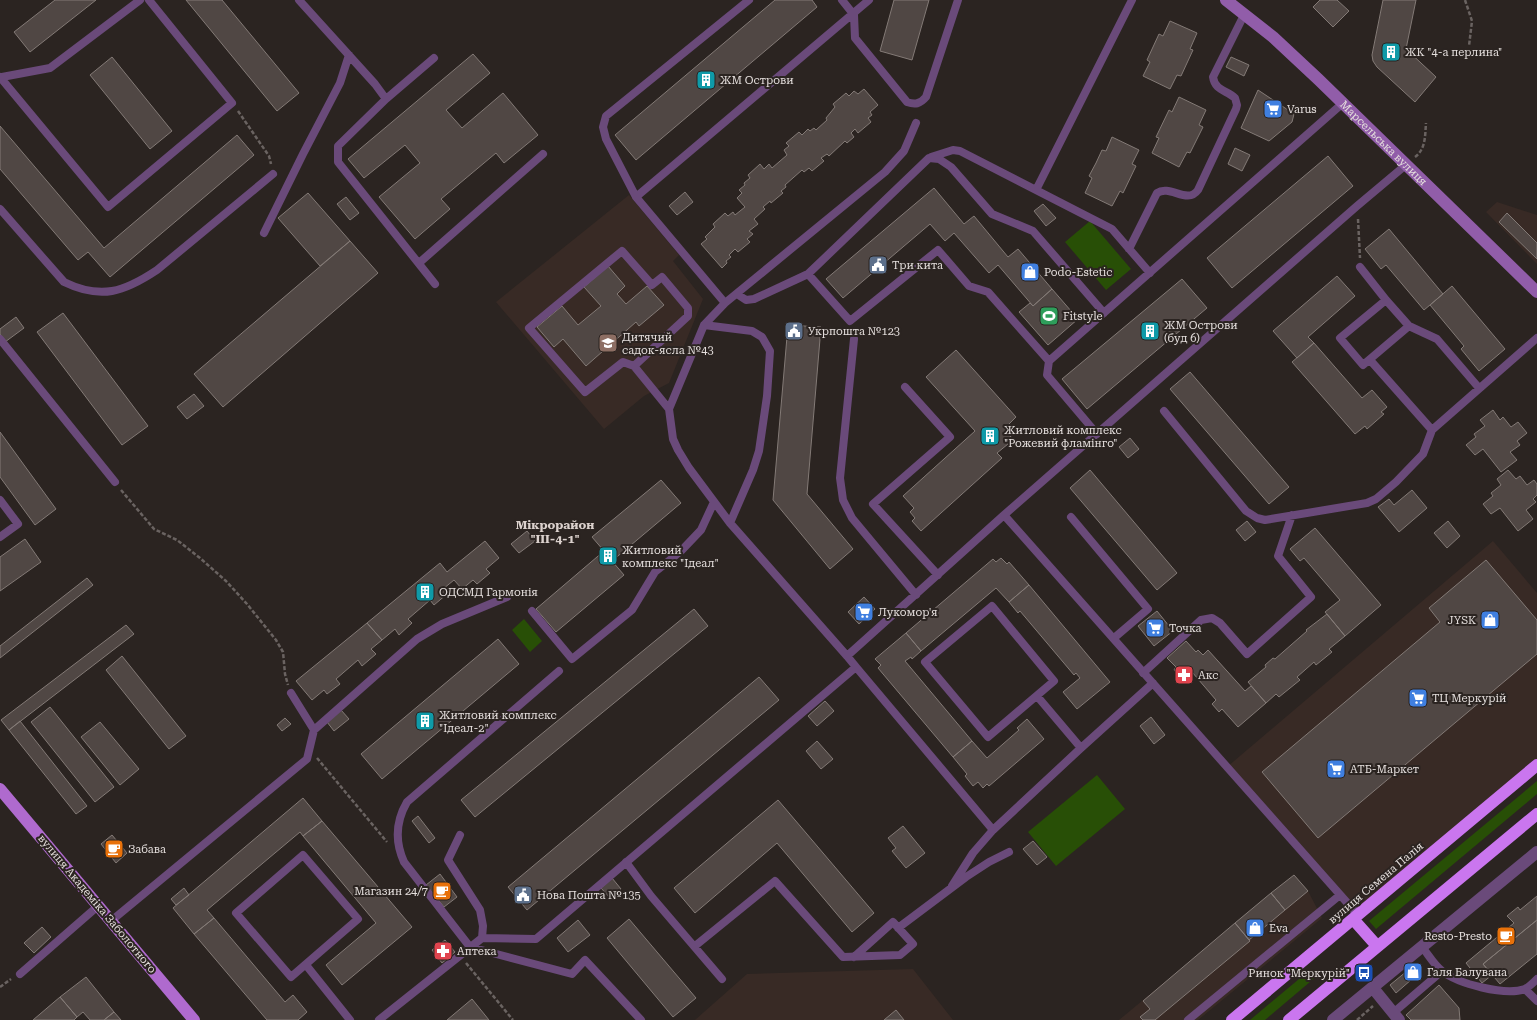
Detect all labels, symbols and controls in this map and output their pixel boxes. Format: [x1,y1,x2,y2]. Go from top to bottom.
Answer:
building icon: ЖК "4-а перлина" [1380,41,1402,63]
place label: ЖК "4-а перлина" [1405,46,1502,59]
building icon: ЖМ Острови [695,69,717,91]
place label: ЖМ Острови [720,74,794,87]
supermarket icon: Varus [1262,98,1284,120]
street label: Марсельська вулиця [1338,98,1430,188]
place label: Varus [1287,103,1317,116]
public building icon: Три кита [867,254,889,276]
place label: Три кита [892,259,943,272]
shop icon: Podo-Estetic [1019,261,1041,283]
place label: Podo-Estetic [1044,266,1112,279]
sports icon: Fitstyle [1038,305,1060,327]
place label: Fitstyle [1063,310,1103,323]
place label: ЖМ Острови (буд 6) [1164,319,1238,345]
public building icon: Укрпошта №123 [783,320,805,342]
building icon: ЖМ Острови (буд 6) [1139,320,1161,342]
place label: Укрпошта №123 [808,325,900,338]
place label: Дитячий садок-ясла №43 [622,331,714,357]
school or university icon: Дитячий садок-ясла №43 [597,332,619,354]
place label: Житловий комплекс "Рожевий фламінго" [1004,424,1122,450]
building icon: Житловий комплекс "Рожевий фламінго" [979,425,1001,447]
district label: Мікрорайон "ІІІ-4-1" [516,518,594,546]
place label: Житловий комплекс "Ідеал" [622,544,719,570]
building icon: Житловий комплекс "Ідеал" [597,545,619,567]
building icon: ОДСМД Гармонія [414,581,436,603]
place label: ОДСМД Гармонія [439,586,538,599]
supermarket icon: Лукомор'я [853,601,875,623]
place label: Лукомор'я [878,606,937,619]
shop icon: JYSK [1479,609,1501,631]
place label: JYSK [1448,614,1476,627]
supermarket icon: Точка [1144,617,1166,639]
place label: Точка [1169,622,1202,635]
pharmacy icon: Акс [1173,664,1195,686]
place label: Акс [1198,669,1218,682]
supermarket icon: ТЦ Меркурій [1407,687,1429,709]
place label: ТЦ Меркурій [1432,692,1506,705]
place label: Житловий комплекс "Ідеал-2" [439,709,557,735]
building icon: Житловий комплекс "Ідеал-2" [414,710,436,732]
supermarket icon: АТБ-Маркет [1325,758,1347,780]
place label: АТБ-Маркет [1350,763,1419,776]
street label: вулиця Академіка Заболотного [35,832,159,976]
cafe icon: Забава [103,838,125,860]
street label: вулиця Семена Палія [1326,840,1426,926]
place label: Забава [128,843,166,856]
cafe icon: Магазин 24/7 [431,880,453,902]
public building icon: Нова Пошта №135 [512,884,534,906]
place label: Магазин 24/7 [354,885,428,898]
place label: Нова Пошта №135 [537,889,641,902]
shop icon: Eva [1244,917,1266,939]
place label: Eva [1269,922,1288,935]
cafe icon: Resto-Presto [1495,925,1517,947]
place label: Resto-Presto [1424,930,1492,943]
pharmacy icon: Аптека [432,940,454,962]
place label: Аптека [457,945,496,958]
shop icon: Галя Балувана [1402,961,1424,983]
bus stop icon: Ринок "Меркурiй" [1353,962,1375,984]
place label: Галя Балувана [1427,966,1507,979]
place label: Ринок "Меркурiй" [1248,967,1350,980]

